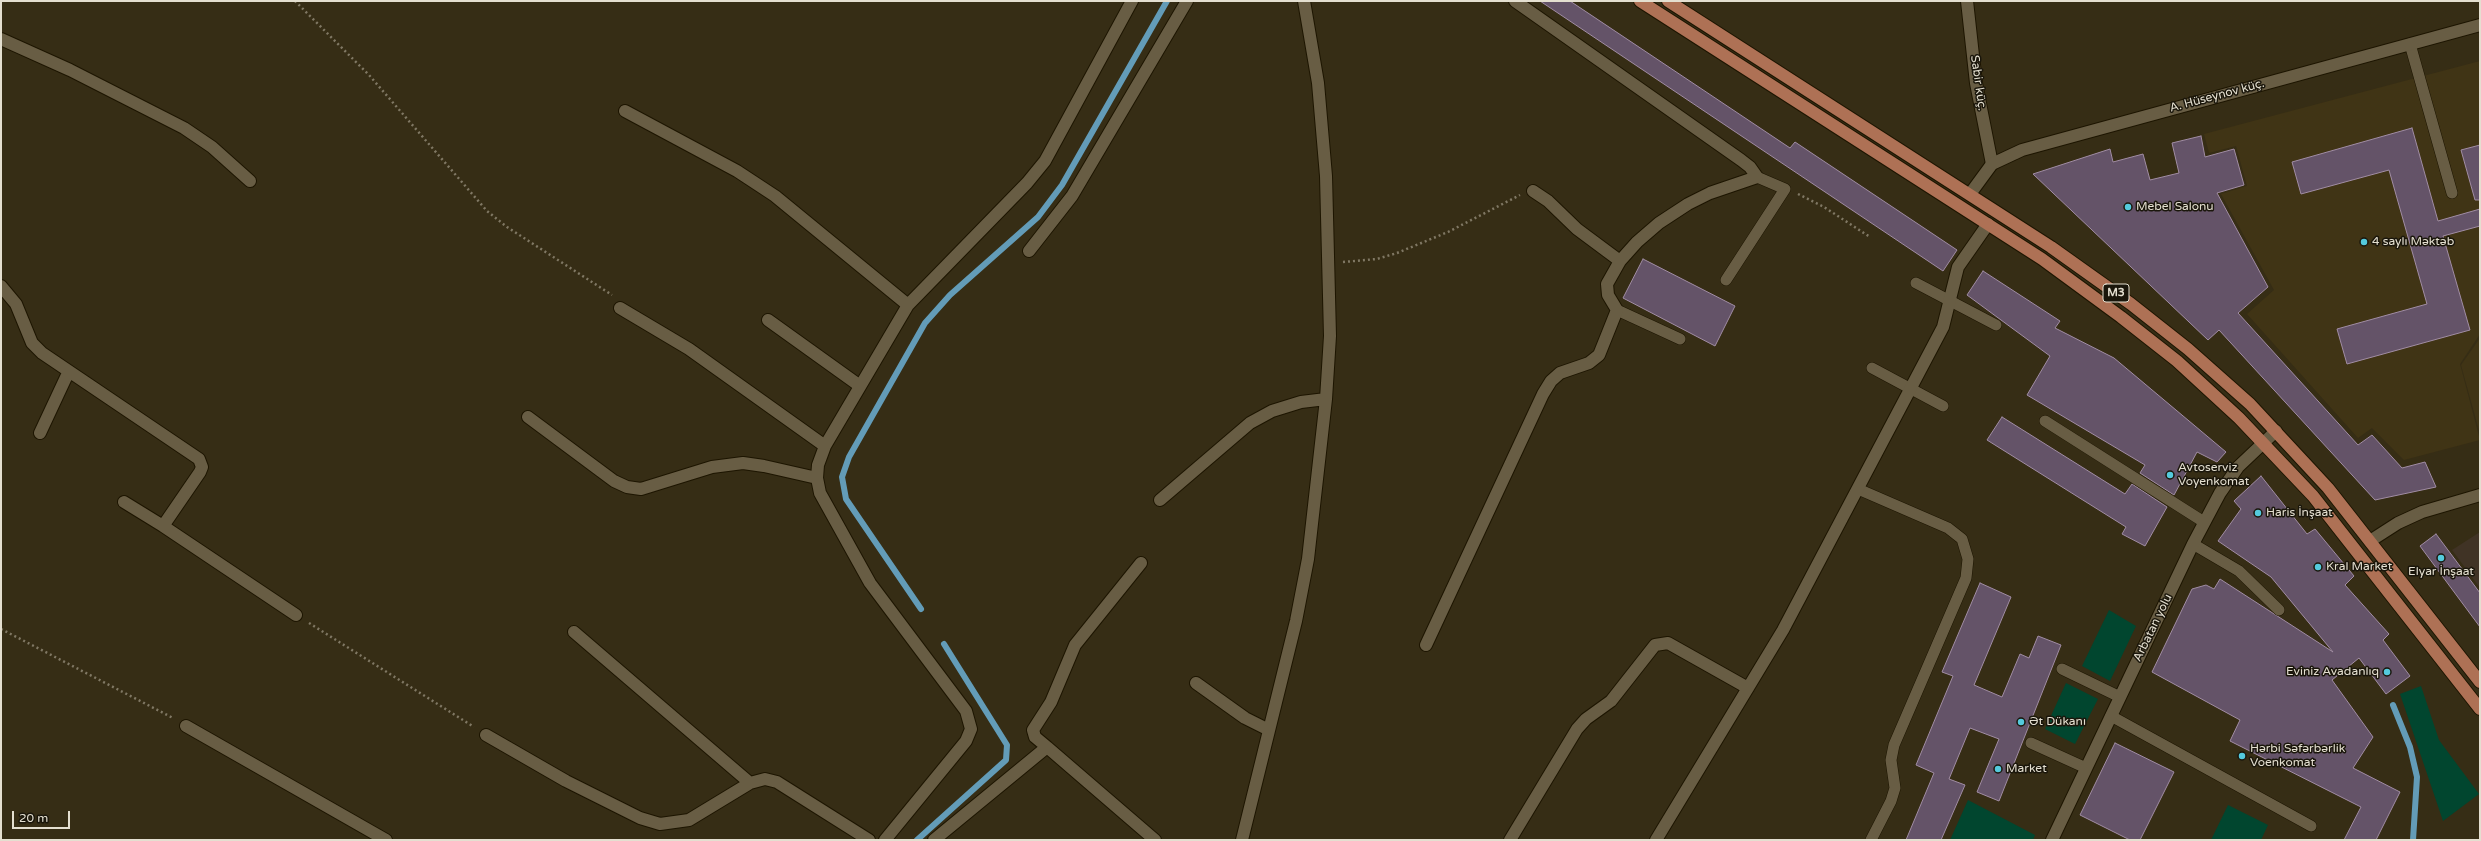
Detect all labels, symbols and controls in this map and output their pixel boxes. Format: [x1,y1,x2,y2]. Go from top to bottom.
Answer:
street label: Sabir küç. [1967,54,1989,112]
street label: A. Hüseynov küç. [2168,76,2266,116]
place label: Mebel Salonu [2136,200,2214,214]
marker: Mebel Salonu [2123,202,2133,212]
place label: 4 saylı Məktəb [2372,235,2454,249]
marker: 4 saylı Məktəb [2359,237,2369,247]
road number: M3 [2103,284,2129,302]
place label: Avtoserviz Voyenkomat [2178,461,2249,489]
marker: Avtoserviz Voyenkomat [2165,470,2175,480]
place label: Haris İnşaat [2266,506,2333,520]
marker: Haris İnşaat [2253,508,2263,518]
marker: Elyar İnşaat [2436,553,2446,563]
place label: Kral Market [2326,560,2392,574]
marker: Kral Market [2313,562,2323,572]
place label: Elyar İnşaat [2408,565,2474,579]
street label: Arbatan yolu [2130,592,2176,664]
place label: Eviniz Avadanlıq [2286,665,2379,679]
marker: Eviniz Avadanlıq [2382,667,2392,677]
place label: Ət Dükanı [2029,715,2086,729]
marker: Ət Dükanı [2016,717,2026,727]
place label: Hərbi Səfərbərlik Voenkomat [2250,742,2345,770]
marker: Hərbi Səfərbərlik Voenkomat [2237,751,2247,761]
place label: Market [2006,762,2047,776]
marker: Market [1993,764,2003,774]
scale bar [14,803,72,829]
text: 20 m [19,811,48,825]

